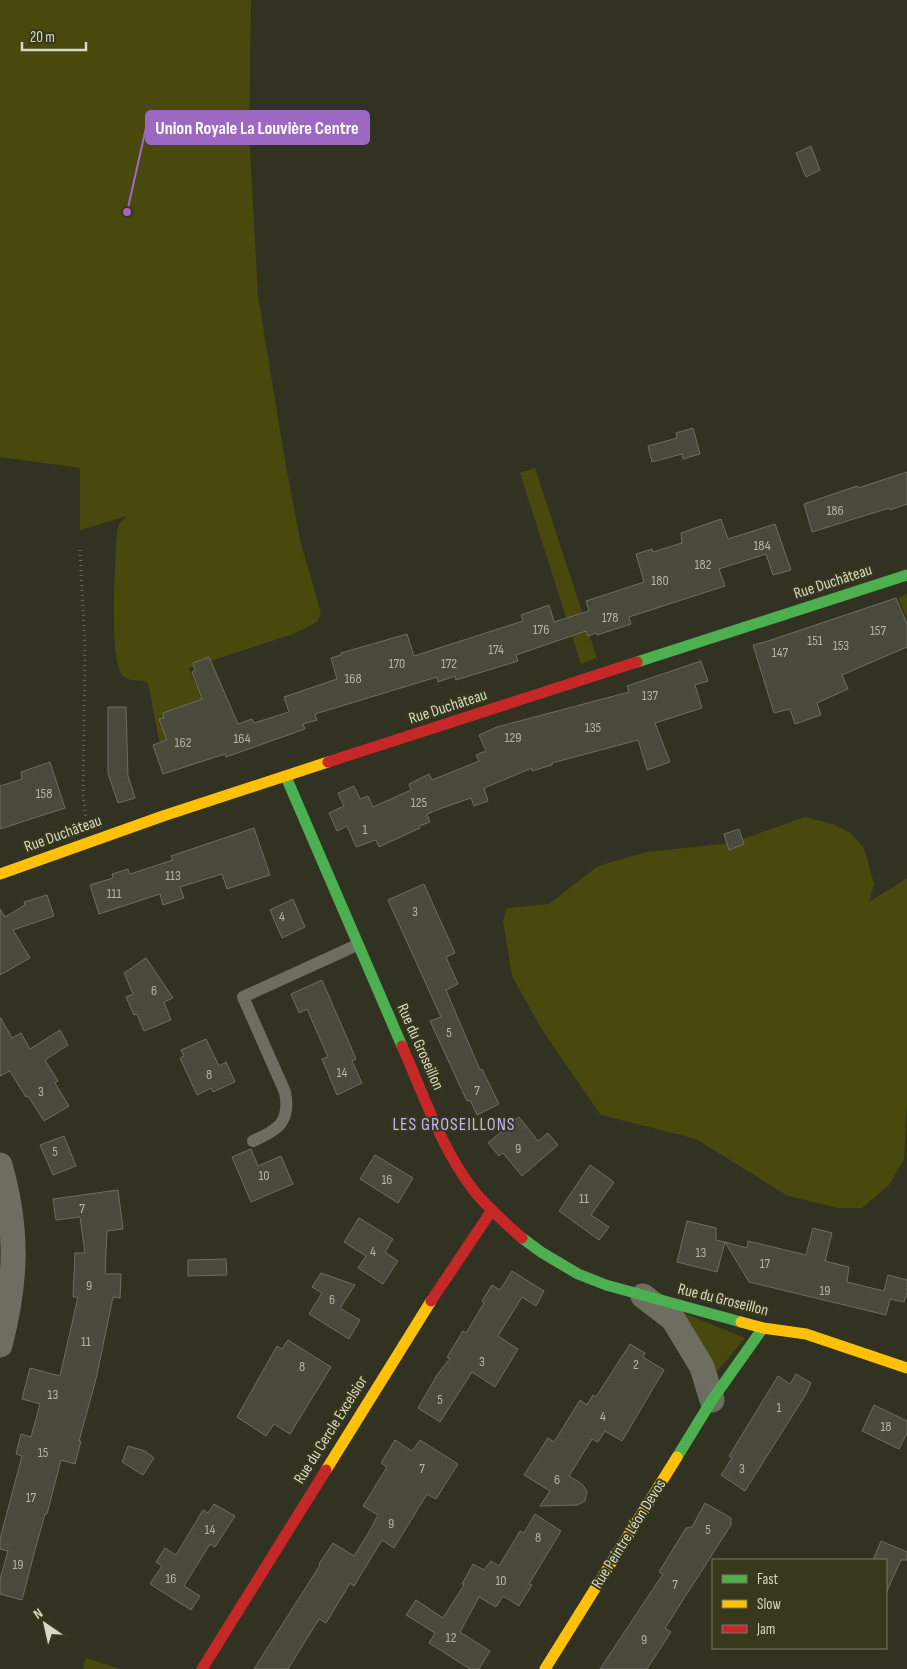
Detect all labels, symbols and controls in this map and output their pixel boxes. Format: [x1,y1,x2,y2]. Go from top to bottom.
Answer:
scale bar [22,20,86,52]
text: 20 m [30,28,55,47]
callout: Union Royale La Louvière Centre [146,111,369,144]
text: Union Royale La Louvière Centre [155,118,359,139]
house number: 186 [826,502,844,519]
house number: 184 [753,537,771,554]
house number: 182 [695,556,712,573]
street label: Rue Duchâteau [792,560,874,604]
house number: 180 [651,572,669,589]
house number: 178 [602,609,618,626]
house number: 176 [533,621,549,638]
house number: 157 [870,622,886,639]
house number: 151 [807,632,823,649]
house number: 153 [833,637,849,654]
house number: 174 [488,641,504,658]
house number: 147 [772,644,789,661]
house number: 170 [389,655,405,672]
house number: 172 [441,655,457,672]
house number: 168 [344,670,362,687]
street label: Rue Duchâteau [407,685,489,729]
house number: 137 [642,687,659,704]
house number: 135 [585,719,602,736]
house number: 129 [504,729,522,746]
house number: 164 [233,730,251,747]
house number: 162 [175,734,192,751]
house number: 158 [36,785,52,802]
house number: 125 [411,794,428,811]
street label: Rue Duchâteau [22,811,104,857]
house number: 1 [363,821,368,838]
house number: 113 [165,867,181,884]
house number: 111 [107,885,121,902]
house number: 3 [412,903,418,920]
house number: 4 [279,908,285,925]
house number: 6 [151,982,157,999]
street label: Rue du Groseillon [393,1001,447,1093]
house number: 5 [446,1024,452,1041]
house number: 14 [337,1064,348,1081]
house number: 8 [206,1066,212,1083]
house number: 7 [474,1082,480,1099]
house number: 3 [38,1083,44,1100]
district label: LES GROSEILLONS [392,1114,516,1135]
house number: 9 [515,1140,521,1157]
house number: 5 [52,1143,58,1160]
house number: 10 [258,1167,270,1184]
house number: 16 [381,1171,393,1188]
house number: 11 [579,1190,589,1207]
house number: 7 [79,1200,85,1217]
house number: 4 [370,1243,376,1260]
house number: 13 [696,1244,707,1261]
house number: 17 [760,1255,771,1272]
house number: 9 [86,1277,92,1294]
street label: Rue du Groseillon [676,1280,770,1320]
house number: 19 [819,1282,831,1299]
house number: 6 [329,1291,335,1308]
house number: 11 [81,1333,91,1350]
house number: 3 [479,1353,485,1370]
house number: 2 [633,1356,639,1373]
house number: 8 [299,1358,305,1375]
street label: Rue du Cercle Excelsior [290,1372,372,1487]
house number: 13 [48,1386,59,1403]
house number: 5 [437,1391,443,1408]
house number: 1 [777,1399,782,1416]
house number: 4 [600,1408,606,1425]
house number: 18 [880,1418,892,1435]
house number: 15 [38,1444,49,1461]
house number: 7 [419,1460,425,1477]
house number: 3 [739,1460,745,1477]
house number: 6 [554,1471,560,1488]
street label: Rue Peintre Léon Devos [588,1476,670,1592]
house number: 17 [26,1489,37,1506]
house number: 9 [388,1515,394,1532]
house number: 14 [205,1521,216,1538]
house number: 5 [705,1521,711,1538]
house number: 8 [535,1529,541,1546]
house number: 19 [12,1556,24,1573]
legend [712,1559,887,1649]
house number: 16 [165,1570,177,1587]
text: Fast [757,1570,779,1589]
house number: 10 [495,1572,507,1589]
house number: 7 [672,1576,678,1593]
text: Slow [757,1595,781,1614]
north arrow [20,1599,70,1649]
text: N [30,1604,46,1623]
text: Jam [756,1620,775,1639]
house number: 12 [446,1629,457,1646]
house number: 9 [641,1631,647,1648]

